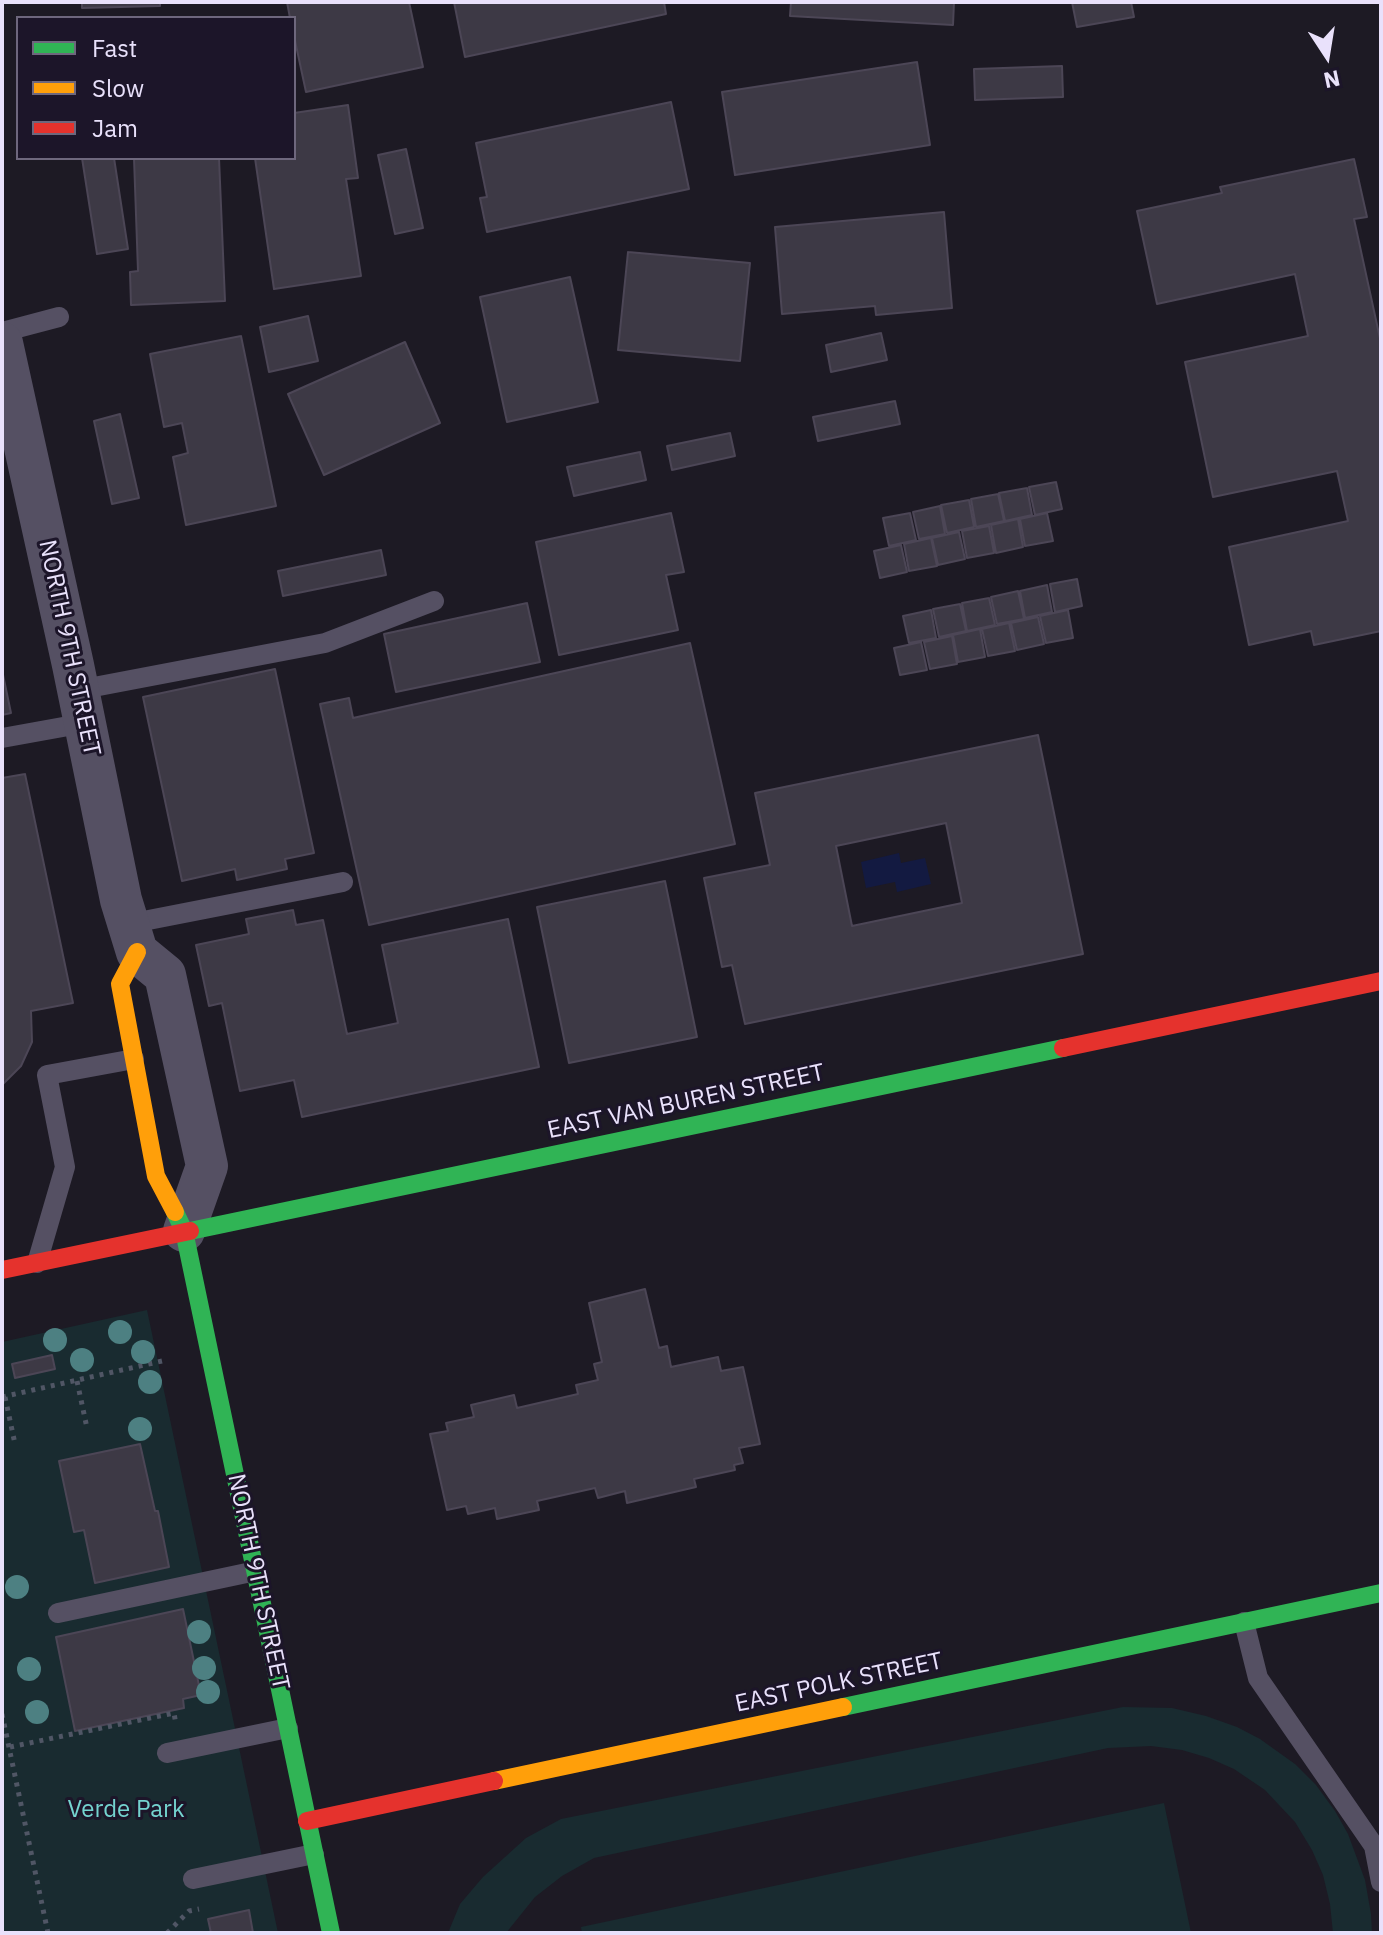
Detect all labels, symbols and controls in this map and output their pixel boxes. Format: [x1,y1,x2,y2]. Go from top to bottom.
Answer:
legend [16,16,296,160]
north arrow [1287,16,1367,96]
text: Fast [92,32,137,64]
text: N [1321,64,1343,96]
text: Slow [92,72,144,104]
text: Jam [92,112,138,144]
street label: NORTH 9TH STREET [32,537,106,759]
street label: EAST VAN BUREN STREET [545,1059,827,1145]
street label: NORTH 9TH STREET [221,1471,295,1693]
street label: EAST POLK STREET [733,1647,945,1719]
park label: Verde Park [67,1796,185,1824]

